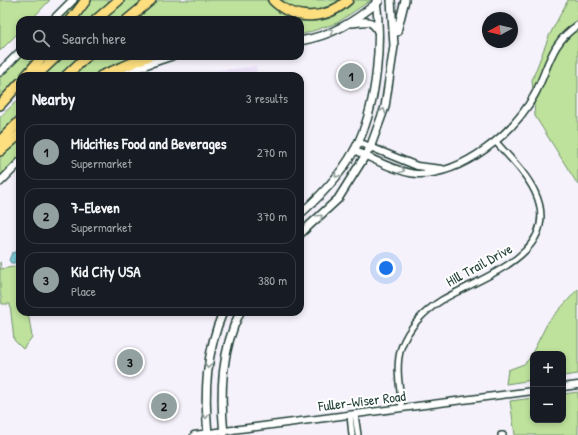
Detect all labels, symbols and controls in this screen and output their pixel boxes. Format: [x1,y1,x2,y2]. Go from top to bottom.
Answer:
north arrow [482,12,518,48]
search box [16,16,304,60]
icon: search [30,27,52,49]
text: Search here [62,28,126,49]
one-way arrow [328,28,335,36]
pin: 1 [338,61,364,91]
text: Nearby [32,87,75,110]
text: 3 results [246,89,288,107]
one-way arrow [378,108,387,115]
text: Midcities Food and Beverages [71,133,227,154]
text: 1 [44,143,48,161]
text: 270 m [257,143,287,161]
text: Supermarket [71,154,132,172]
one-way arrow [399,165,406,174]
one-way arrow [335,170,342,177]
text: 7-Eleven [71,197,120,218]
text: 2 [43,207,49,225]
text: 370 m [257,207,287,225]
one-way arrow [315,215,322,222]
text: Supermarket [71,218,132,236]
street label: Hill Trail Drive [442,238,516,291]
your location [376,258,396,278]
text: Kid City USA [71,261,141,282]
text: 3 [43,271,49,289]
text: 380 m [258,271,287,289]
text: Place [71,282,96,300]
pin: 3 [117,347,143,377]
map controls [530,351,566,423]
button: + [530,351,566,387]
one-way arrow [204,363,212,369]
street label: Fuller-Wiser Road [316,386,407,415]
button: − [530,387,566,423]
pin: 2 [151,391,177,421]
one-way arrow [202,413,211,419]

